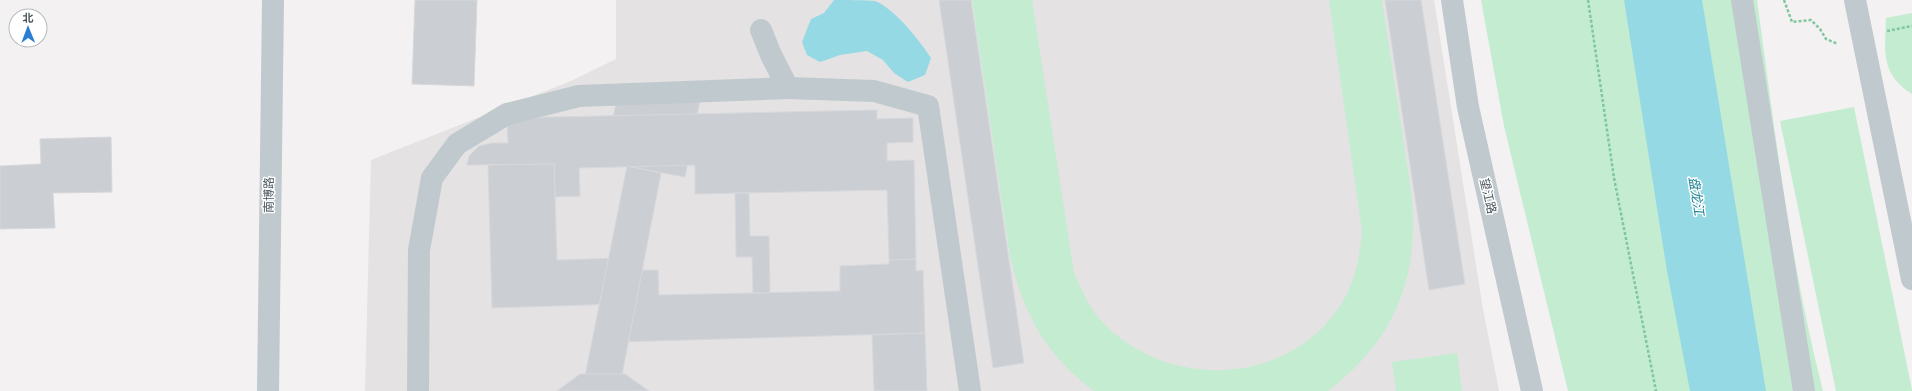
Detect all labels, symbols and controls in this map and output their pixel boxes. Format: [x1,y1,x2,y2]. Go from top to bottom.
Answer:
north arrow [8,8,48,48]
text: 北 [22,10,33,26]
water label: 盘龙江 [1684,175,1710,219]
street label: 望江路 [1475,176,1502,216]
street label: 南博路 [259,177,278,213]

